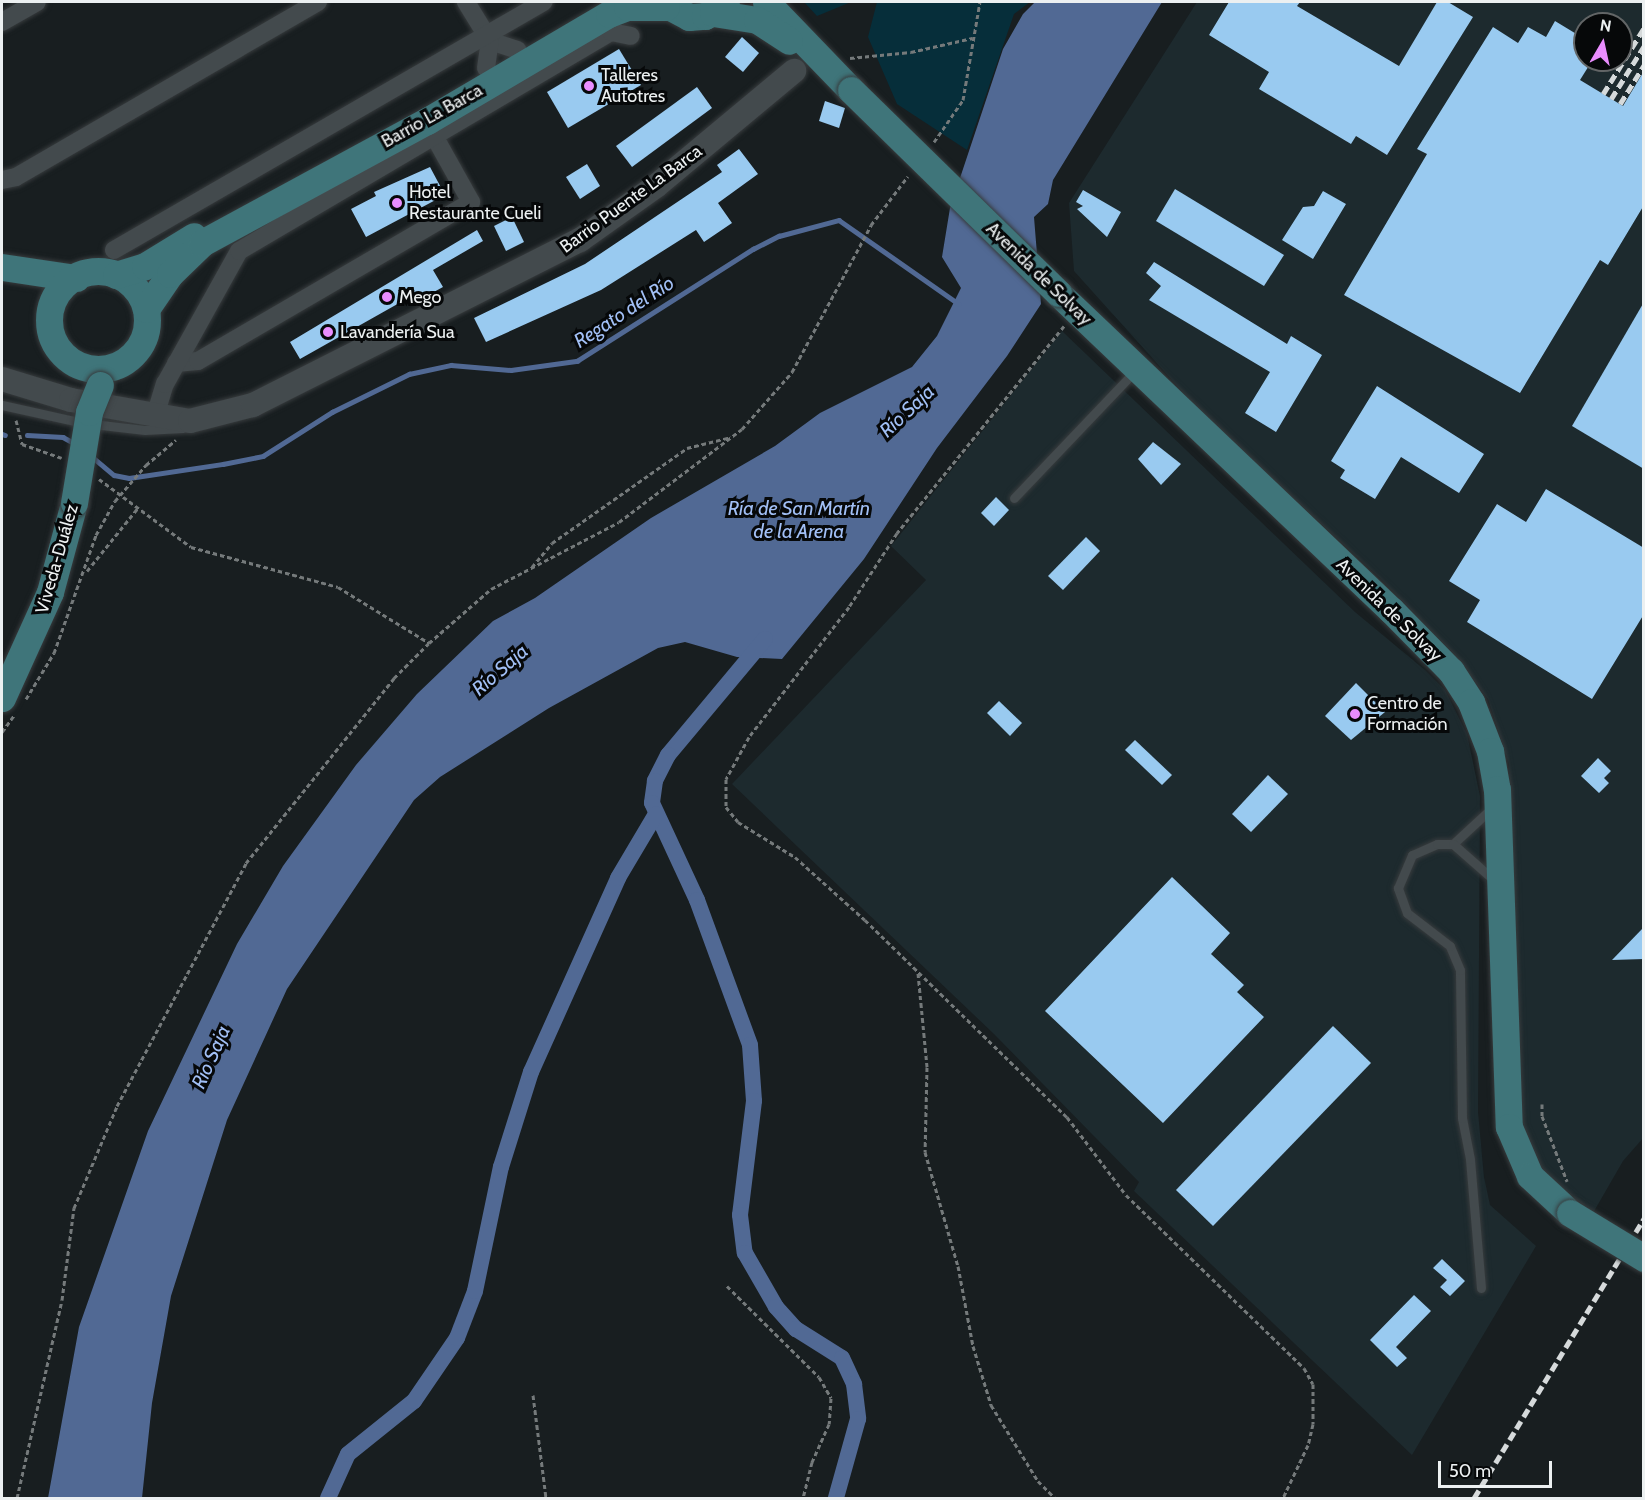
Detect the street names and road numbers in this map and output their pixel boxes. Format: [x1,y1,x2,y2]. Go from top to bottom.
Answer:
street label: Barrio La Barca [378,79,486,153]
street label: Barrio Puente La Barca [556,140,706,258]
street label: Avenida de Solvay [982,218,1096,330]
street label: Viveda-Duález [31,502,83,616]
street label: Avenida de Solvay [1332,554,1446,666]

